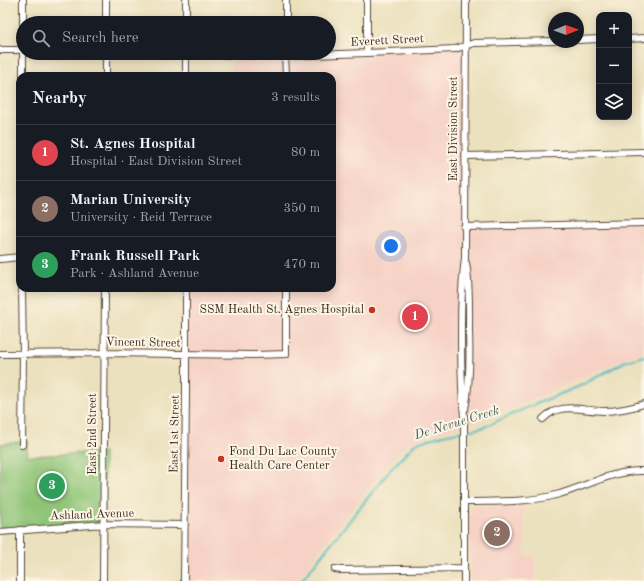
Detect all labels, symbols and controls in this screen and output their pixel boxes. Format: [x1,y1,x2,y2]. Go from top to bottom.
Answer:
north arrow [548,12,584,48]
map controls [596,12,632,120]
button: + [596,12,632,48]
search box [16,16,336,60]
icon: search [30,27,52,49]
text: Search here [62,31,139,46]
street label: Everett Street [350,33,424,49]
button: − [596,48,632,84]
street label: East Division Street [448,76,460,182]
button: layers [596,84,632,120]
text: Nearby [32,90,87,107]
text: 3 results [271,91,320,104]
text: St. Agnes Hospital [70,137,196,152]
text: 1 [41,146,49,159]
text: 80 m [291,146,320,159]
text: Hospital · East Division Street [70,155,242,168]
text: Marian University [70,193,192,208]
text: 2 [41,202,49,215]
text: 350 m [283,202,320,215]
text: University · Reid Terrace [70,211,212,224]
your location [381,236,401,256]
text: Frank Russell Park [70,249,200,264]
text: 3 [41,258,49,271]
text: 470 m [283,258,320,271]
text: Park · Ashland Avenue [70,267,199,280]
pin: 1 [402,302,428,332]
place label: SSM Health St. Agnes Hospital [199,304,364,316]
marker: SSM Health St. Agnes Hospital [367,305,377,315]
street label: Vincent Street [105,336,181,350]
street label: East 2nd Street [87,393,99,475]
street label: East 1st Street [168,395,182,473]
water label: De Nevue Creek [412,404,501,442]
place label: Fond Du Lac County Health Care Center [229,446,338,472]
marker: Fond Du Lac County Health Care Center [216,454,226,464]
pin: 3 [39,471,65,501]
street label: Ashland Avenue [50,508,135,522]
pin: 2 [484,518,510,548]

